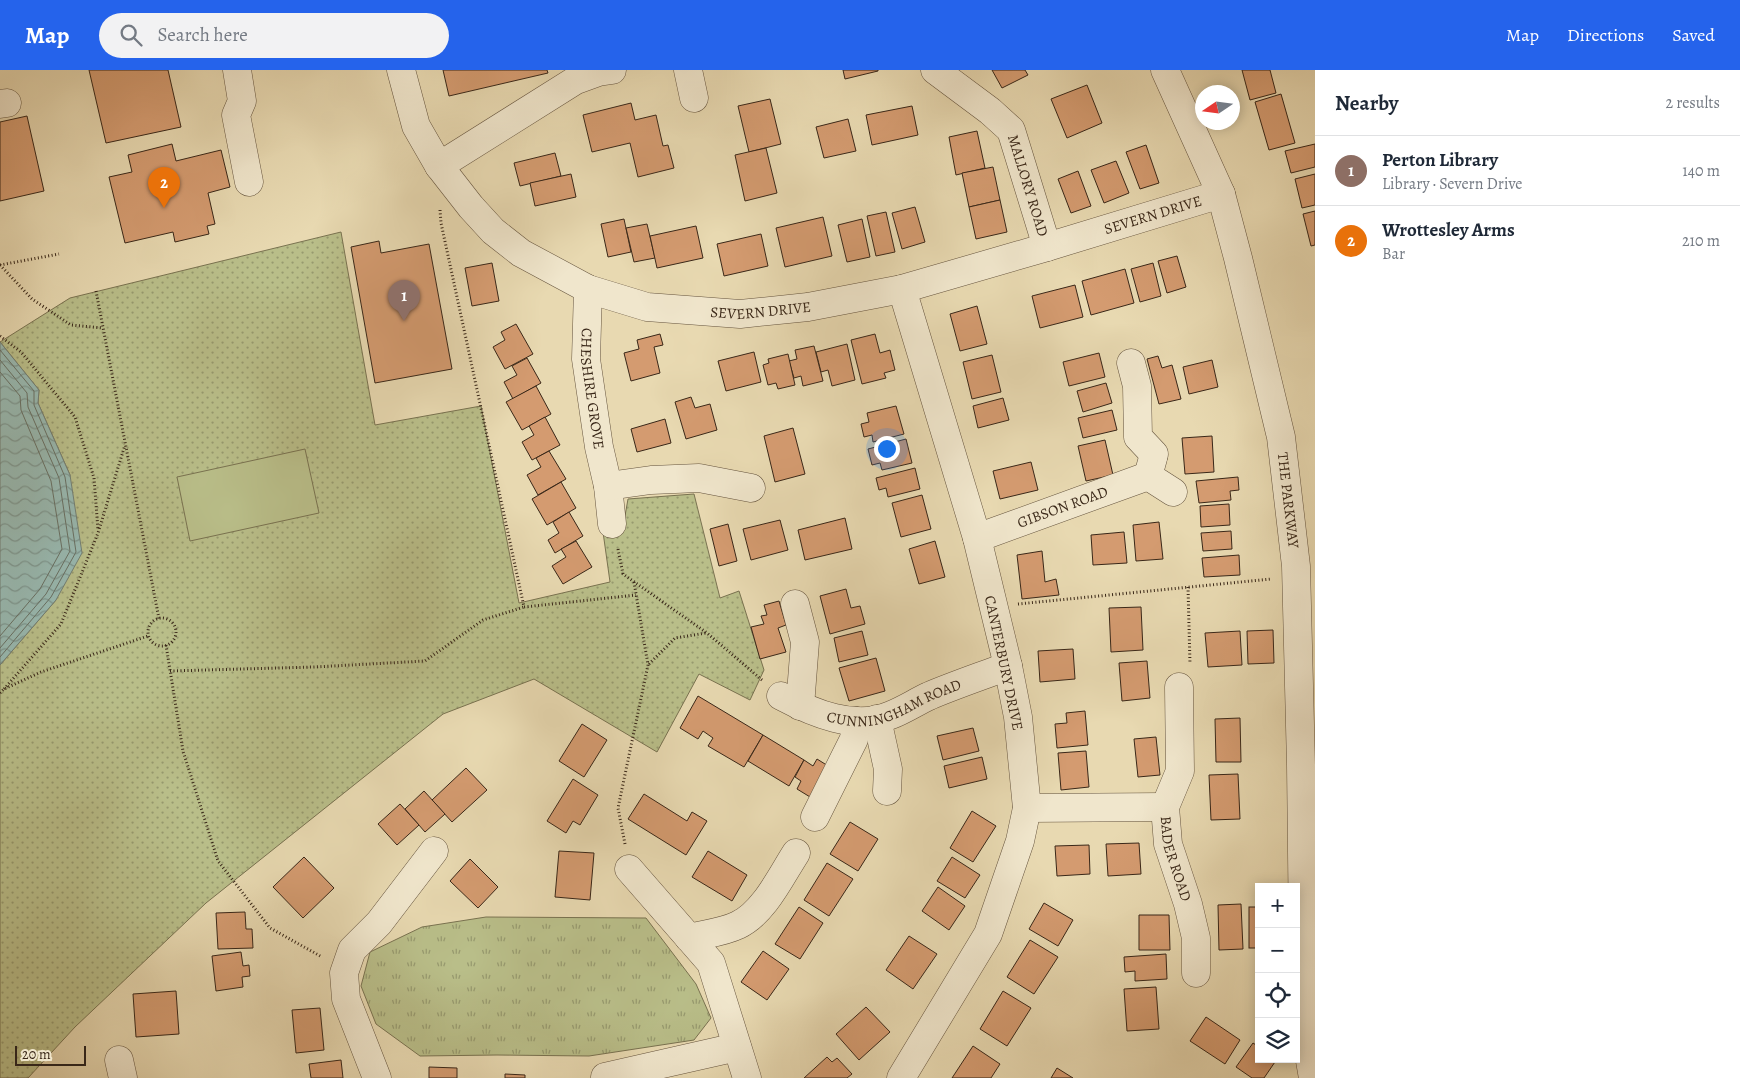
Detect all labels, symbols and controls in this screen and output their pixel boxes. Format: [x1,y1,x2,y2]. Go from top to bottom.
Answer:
search box [99,13,449,58]
text: Map [25,19,69,51]
icon: search [117,21,145,49]
text: Search here [157,22,248,48]
text: Map [1506,23,1539,47]
text: Directions [1567,23,1644,47]
text: Saved [1672,23,1715,47]
north arrow [1195,85,1240,130]
text: Nearby [1335,89,1398,117]
text: 2 results [1665,92,1720,114]
street label: MALLORY ROAD [1003,132,1053,239]
text: Perton Library [1382,147,1498,173]
text: 1 [1348,160,1354,182]
text: 140 m [1682,160,1720,182]
pin: 2 [148,167,180,208]
text: Library · Severn Drive [1382,173,1523,195]
street label: SEVERN DRIVE [1102,190,1204,239]
text: Wrottesley Arms [1382,217,1515,243]
text: 2 [1347,230,1355,252]
text: 210 m [1682,230,1720,252]
text: Bar [1382,243,1405,265]
pin: 1 [388,280,420,321]
street label: SEVERN DRIVE [710,297,812,324]
street label: CHESHIRE GROVE [576,328,609,451]
your location [874,436,900,462]
street label: THE PARKWAY [1273,451,1304,550]
street label: GIBSON ROAD [1014,481,1111,533]
street label: CANTERBURY DRIVE [980,594,1028,732]
street label: CUNNINGHAM ROAD [824,674,964,731]
street label: BADER ROAD [1156,815,1196,904]
map controls [1255,883,1300,1063]
button: + [1255,883,1300,928]
button: − [1255,928,1300,973]
button: locate [1255,973,1300,1018]
button: layers [1255,1018,1300,1063]
scale bar [15,1043,86,1066]
text: 20 m [22,1045,51,1064]

